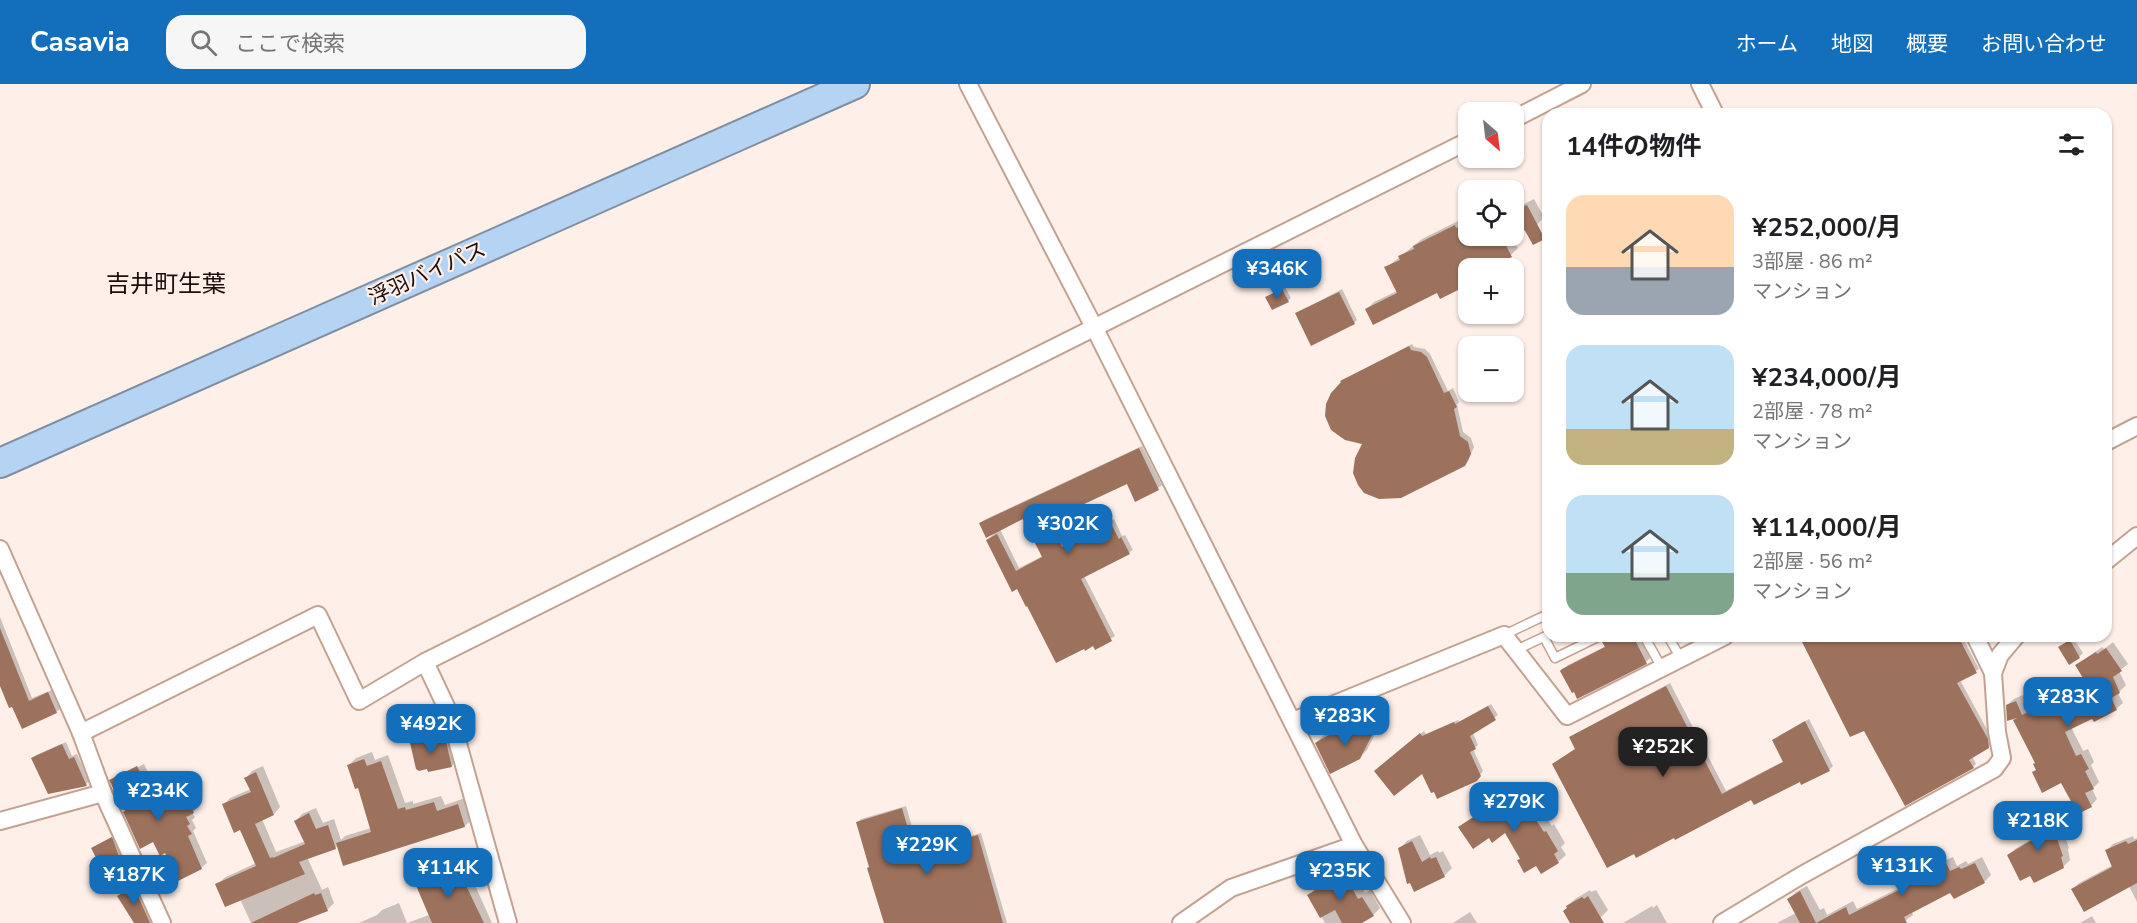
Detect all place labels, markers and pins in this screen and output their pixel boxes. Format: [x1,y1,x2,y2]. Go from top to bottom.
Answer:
pin: ¥346K [1235,249,1319,300]
pin: ¥302K [1026,504,1110,555]
pin: ¥283K [2026,677,2110,728]
pin: ¥283K [1303,696,1387,747]
pin: ¥492K [389,704,473,755]
pin: ¥252K [1621,727,1705,778]
pin: ¥234K [116,771,200,822]
pin: ¥279K [1472,782,1556,833]
pin: ¥218K [1996,801,2080,852]
pin: ¥229K [885,825,969,876]
pin: ¥131K [1860,846,1944,897]
pin: ¥114K [406,848,490,899]
pin: ¥235K [1298,851,1382,902]
pin: ¥187K [92,855,176,906]

